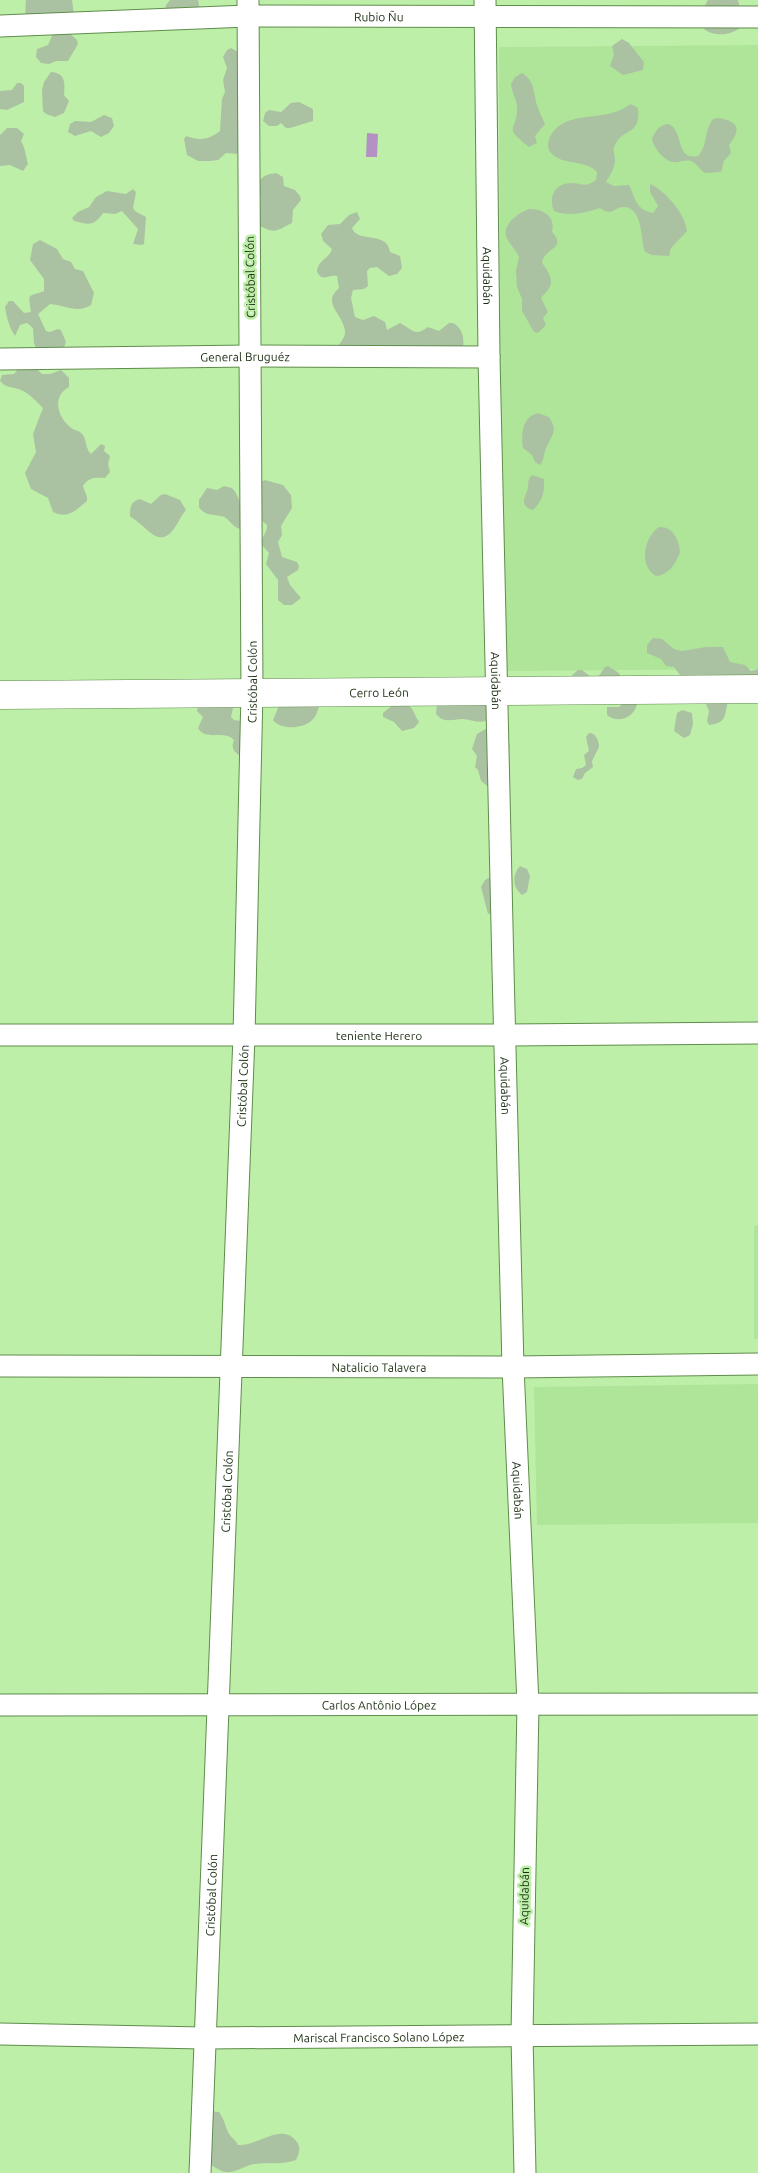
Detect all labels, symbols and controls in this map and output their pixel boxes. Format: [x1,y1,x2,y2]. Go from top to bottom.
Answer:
street label: Rubio Ñu [354,10,404,23]
street label: Cristóbal Colón [243,236,257,318]
street label: Aquidabán [481,247,495,305]
street label: General Bruguéz [200,349,290,363]
street label: Cristóbal Colón [245,641,259,723]
street label: Aquidabán [489,652,504,710]
street label: Cerro León [349,685,409,699]
street label: teniente Herero [336,1029,422,1042]
street label: Cristóbal Colón [234,1044,250,1127]
street label: Aquidabán [499,1057,513,1115]
street label: Natalicio Talavera [332,1360,426,1373]
street label: Cristóbal Colón [218,1450,234,1533]
street label: Aquidabán [511,1461,526,1520]
street label: Carlos Antônio López [322,1698,437,1711]
street label: Cristóbal Colón [203,1854,219,1937]
street label: Aquidabán [517,1867,531,1925]
street label: Mariscal Francisco Solano López [293,2030,465,2044]

